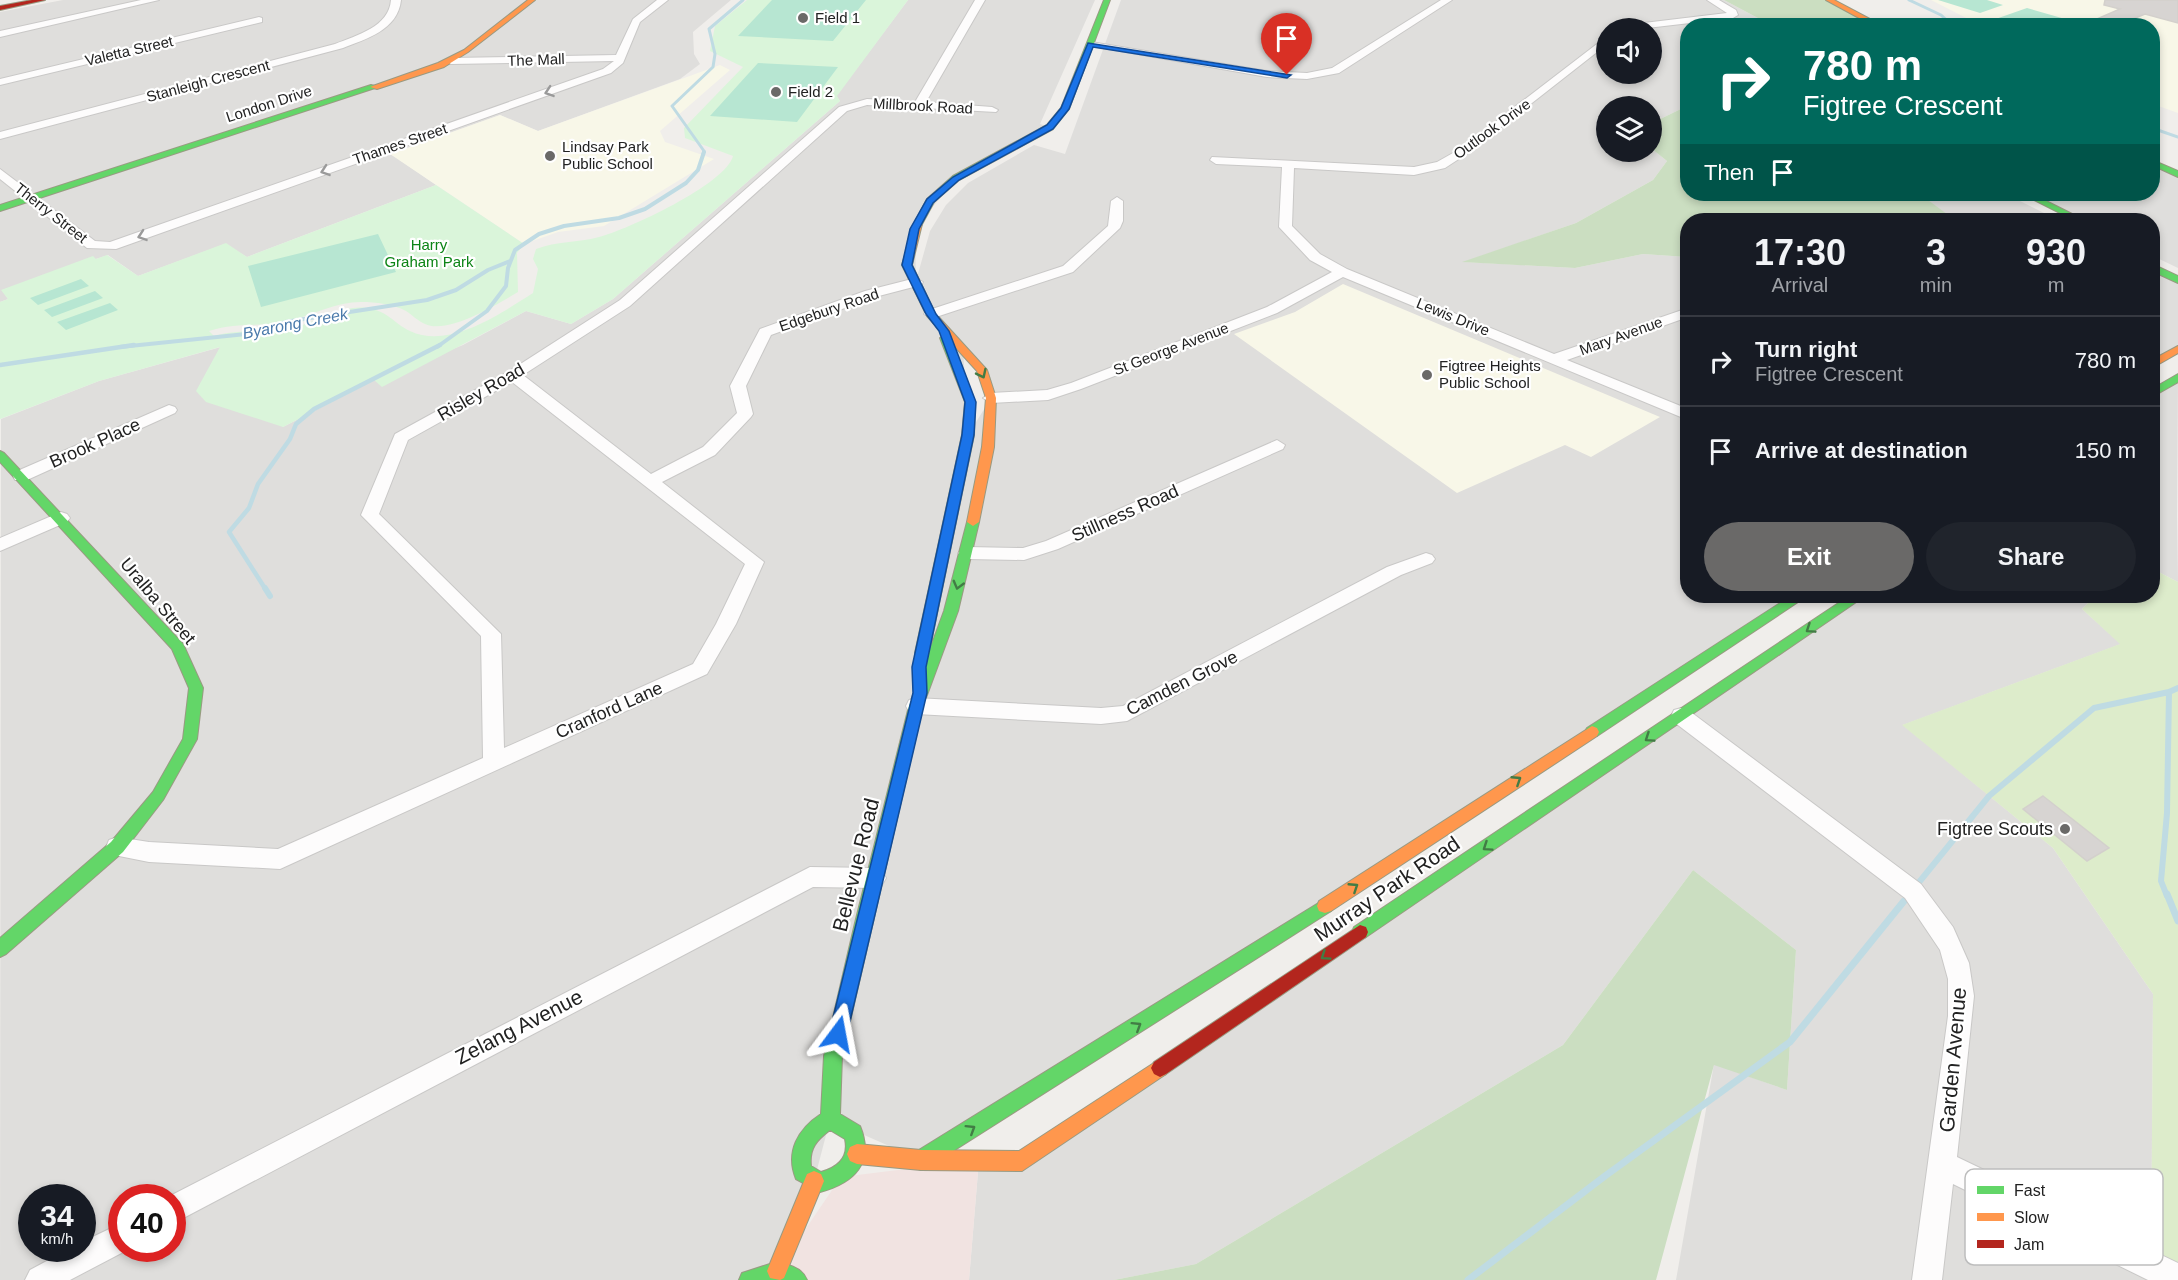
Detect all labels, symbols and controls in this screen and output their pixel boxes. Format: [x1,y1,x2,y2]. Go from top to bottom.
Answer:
place label: Field 1 [815,9,860,26]
marker: Field 1 [796,11,810,25]
pin [1261,13,1312,75]
map controls [1596,18,1662,162]
button: sound [1596,18,1662,84]
icon: arrive [1270,22,1303,55]
street label: Valetta Street [83,32,175,69]
icon: right [1704,42,1782,120]
text: 780 m [1803,42,1922,89]
street label: The Mall [507,50,565,69]
street label: Stanleigh Crescent [144,56,272,105]
street label: London Drive [224,82,314,125]
place label: Field 2 [788,83,833,100]
one-way arrow [544,84,555,97]
marker: Field 2 [769,85,783,99]
text: Figtree Crescent [1803,91,2003,121]
street label: Millbrook Road [873,94,973,117]
street label: Outlook Drive [1450,95,1533,162]
button: layers [1596,96,1662,162]
street label: Thames Street [351,119,450,168]
place label: Lindsay Park Public School [562,138,653,172]
marker: Lindsay Park Public School [543,149,557,163]
icon: arrive [1766,156,1799,189]
text: Then [1704,160,1754,185]
one-way arrow [321,163,331,176]
street label: Therry Street [12,179,92,247]
one-way arrow [137,228,147,241]
text: 17:30 [1754,232,1846,273]
text: 3 [1926,232,1946,273]
text: 930 [2026,232,2086,273]
park label: Harry Graham Park [384,236,474,270]
text: Arrival [1772,274,1828,296]
text: min [1920,274,1952,296]
text: m [2048,274,2064,296]
street label: Edgebury Road [777,285,881,335]
street label: Lewis Drive [1414,294,1492,339]
water label: Byarong Creek [241,305,350,342]
street label: Mary Avenue [1577,313,1665,358]
street label: St George Avenue [1111,319,1231,378]
text: Turn right [1755,337,1857,362]
icon: right [1704,345,1737,378]
text: 780 m [2075,348,2136,373]
place label: Figtree Heights Public School [1439,357,1541,391]
street label: Risley Road [434,359,528,425]
text: Figtree Crescent [1755,363,1903,385]
one-way arrow [974,368,986,379]
marker: Figtree Heights Public School [1420,368,1434,382]
street label: Brook Place [47,414,143,472]
icon: arrive [1704,435,1737,468]
text: Arrive at destination [1755,438,1968,463]
text: 150 m [2075,438,2136,463]
street label: Stillness Road [1068,480,1182,546]
button: Exit [1704,522,1914,591]
button: Share [1926,522,2136,591]
street label: Uralba Street [116,554,200,648]
one-way arrow [953,579,966,589]
one-way arrow [1806,621,1816,633]
street label: Camden Grove [1123,646,1241,720]
street label: Cranford Lane [552,677,666,743]
one-way arrow [1645,731,1656,742]
one-way arrow [1511,776,1522,787]
street label: Bellevue Road [828,796,883,934]
place label: Figtree Scouts [1937,819,2053,839]
marker: Figtree Scouts [2058,822,2072,836]
street label: Murray Park Road [1310,831,1464,946]
one-way arrow [1483,840,1494,851]
one-way arrow [1347,883,1358,894]
one-way arrow [1321,949,1332,960]
street label: Zelang Avenue [451,985,586,1069]
street label: Garden Avenue [1935,986,1970,1133]
position arrow [806,1002,870,1066]
one-way arrow [1131,1021,1141,1033]
one-way arrow [965,1124,975,1136]
legend [1965,1169,2163,1265]
text: Fast [2014,1182,2046,1199]
speed limit sign: 40 [108,1184,186,1262]
text: 34 [40,1199,74,1232]
text: Slow [2014,1209,2049,1226]
text: km/h [41,1230,73,1247]
text: Jam [2014,1236,2044,1253]

